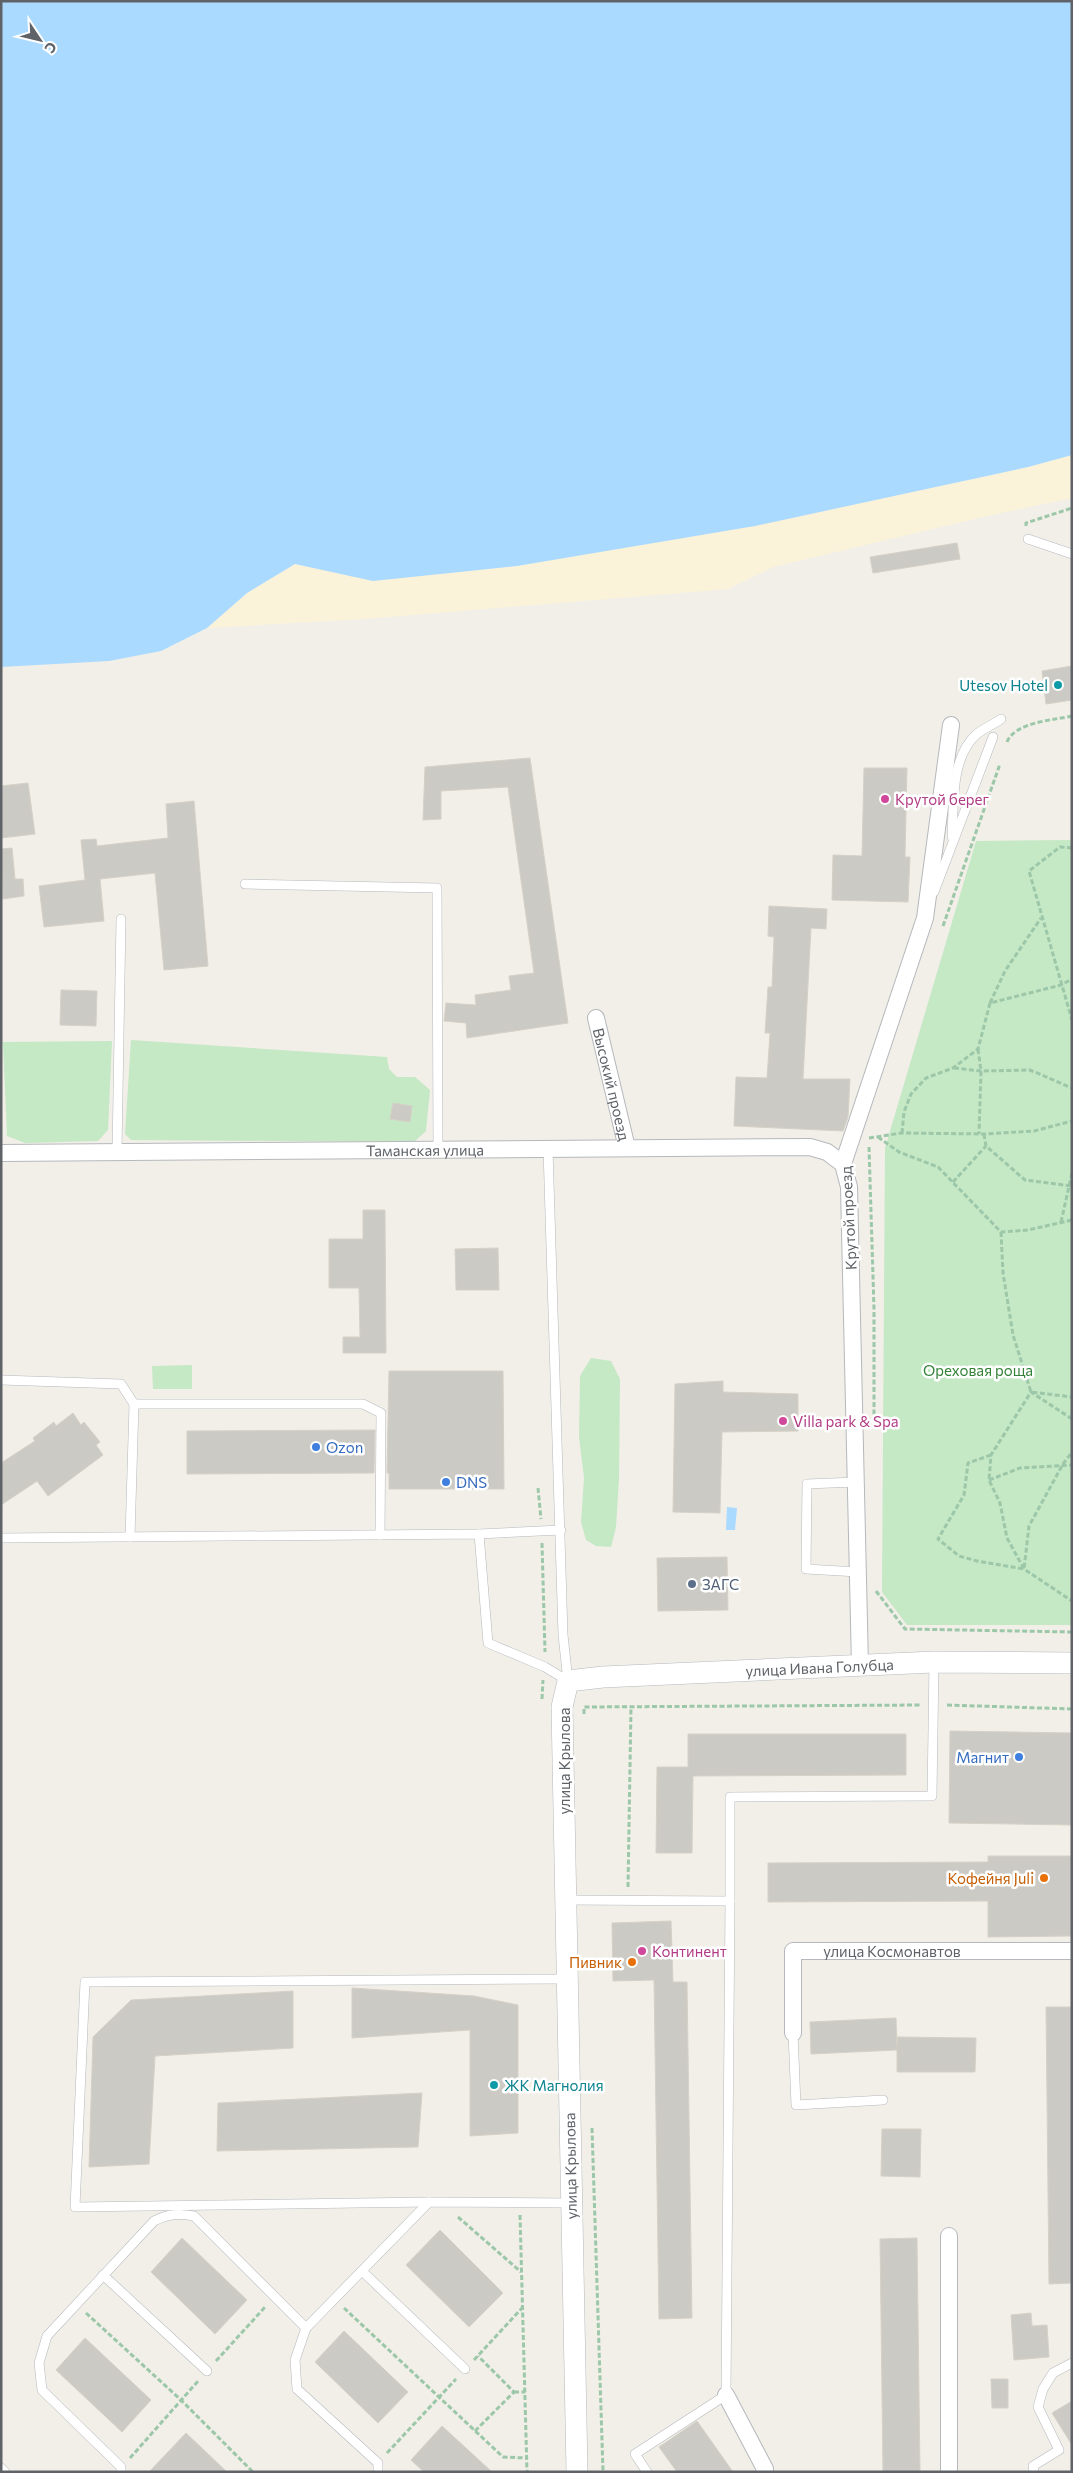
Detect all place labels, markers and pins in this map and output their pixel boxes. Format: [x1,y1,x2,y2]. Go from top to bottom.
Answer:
place label: Utesov Hotel [959,676,1048,694]
marker: Utesov Hotel [1052,679,1064,691]
place label: Крутой берег [895,790,989,808]
marker: Крутой берег [879,793,891,805]
place label: Villa park & Spa [793,1412,899,1430]
marker: Villa park & Spa [777,1415,789,1427]
place label: Ozon [326,1438,363,1456]
marker: Ozon [310,1441,322,1453]
place label: DNS [456,1473,487,1491]
marker: DNS [440,1476,452,1488]
place label: ЗАГС [702,1575,739,1593]
marker: ЗАГС [686,1578,698,1590]
place label: Магнит [956,1748,1009,1766]
marker: Магнит [1013,1751,1025,1763]
place label: Кофейня Juli [947,1869,1034,1887]
marker: Кофейня Juli [1038,1872,1050,1884]
place label: Континент [652,1942,727,1960]
marker: Континент [636,1945,648,1957]
place label: Пивник [569,1953,622,1971]
marker: Пивник [626,1956,638,1968]
place label: ЖК Магнолия [504,2076,604,2094]
marker: ЖК Магнолия [488,2079,500,2091]

